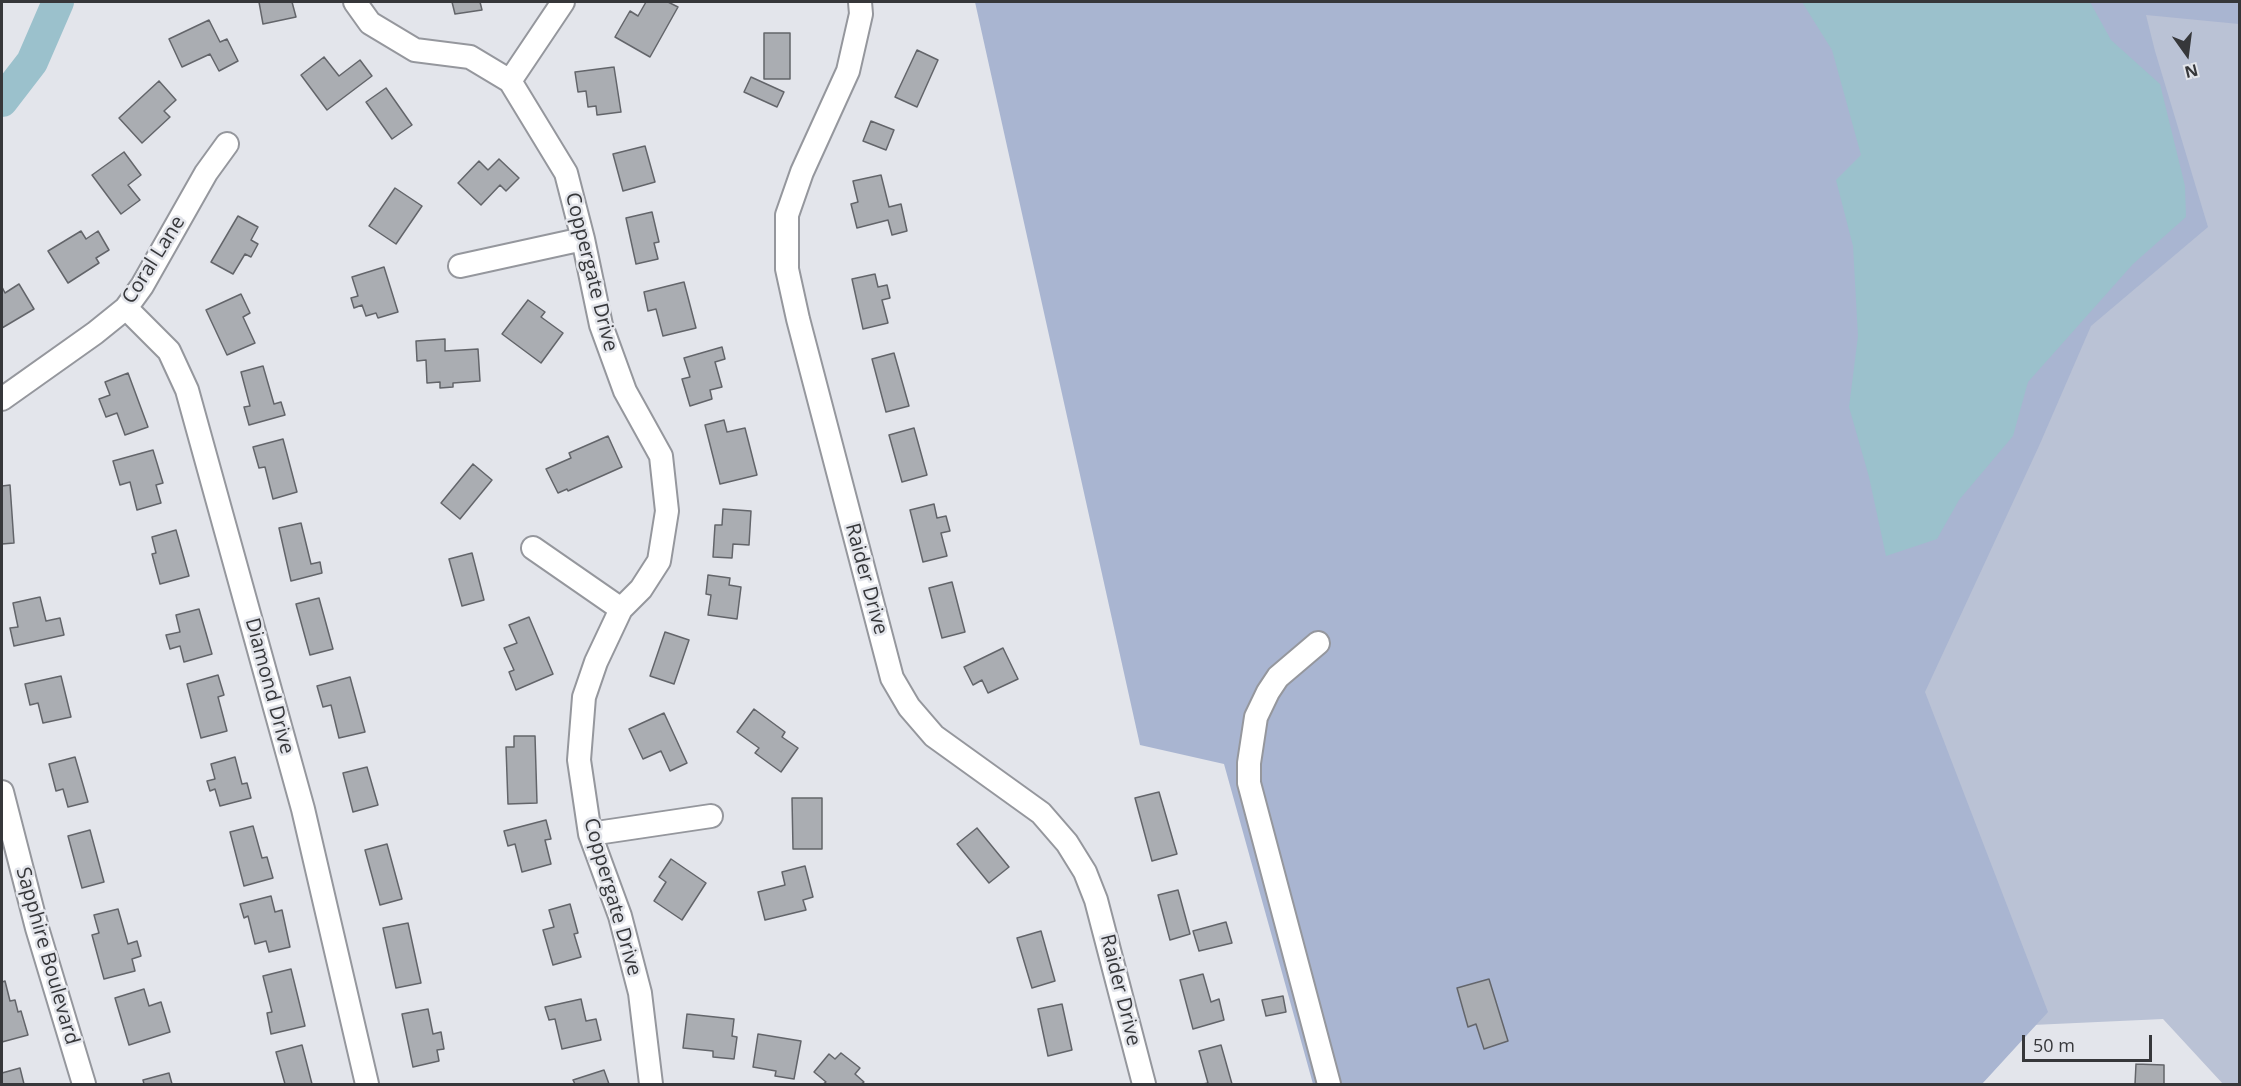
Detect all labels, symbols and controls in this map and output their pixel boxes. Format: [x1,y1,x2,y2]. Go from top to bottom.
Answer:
north arrow [2157,24,2217,84]
text: N [2182,59,2200,84]
street label: Coppergate Drive [560,190,622,354]
street label: Coral Lane [118,212,190,308]
street label: Raider Drive [840,521,892,637]
street label: Diamond Drive [239,615,299,757]
street label: Coppergate Drive [578,815,646,979]
street label: Sapphire Boulevard [10,865,84,1047]
street label: Raider Drive [1095,932,1145,1048]
scale bar [2025,1023,2156,1061]
text: 50 m [2033,1033,2075,1057]

